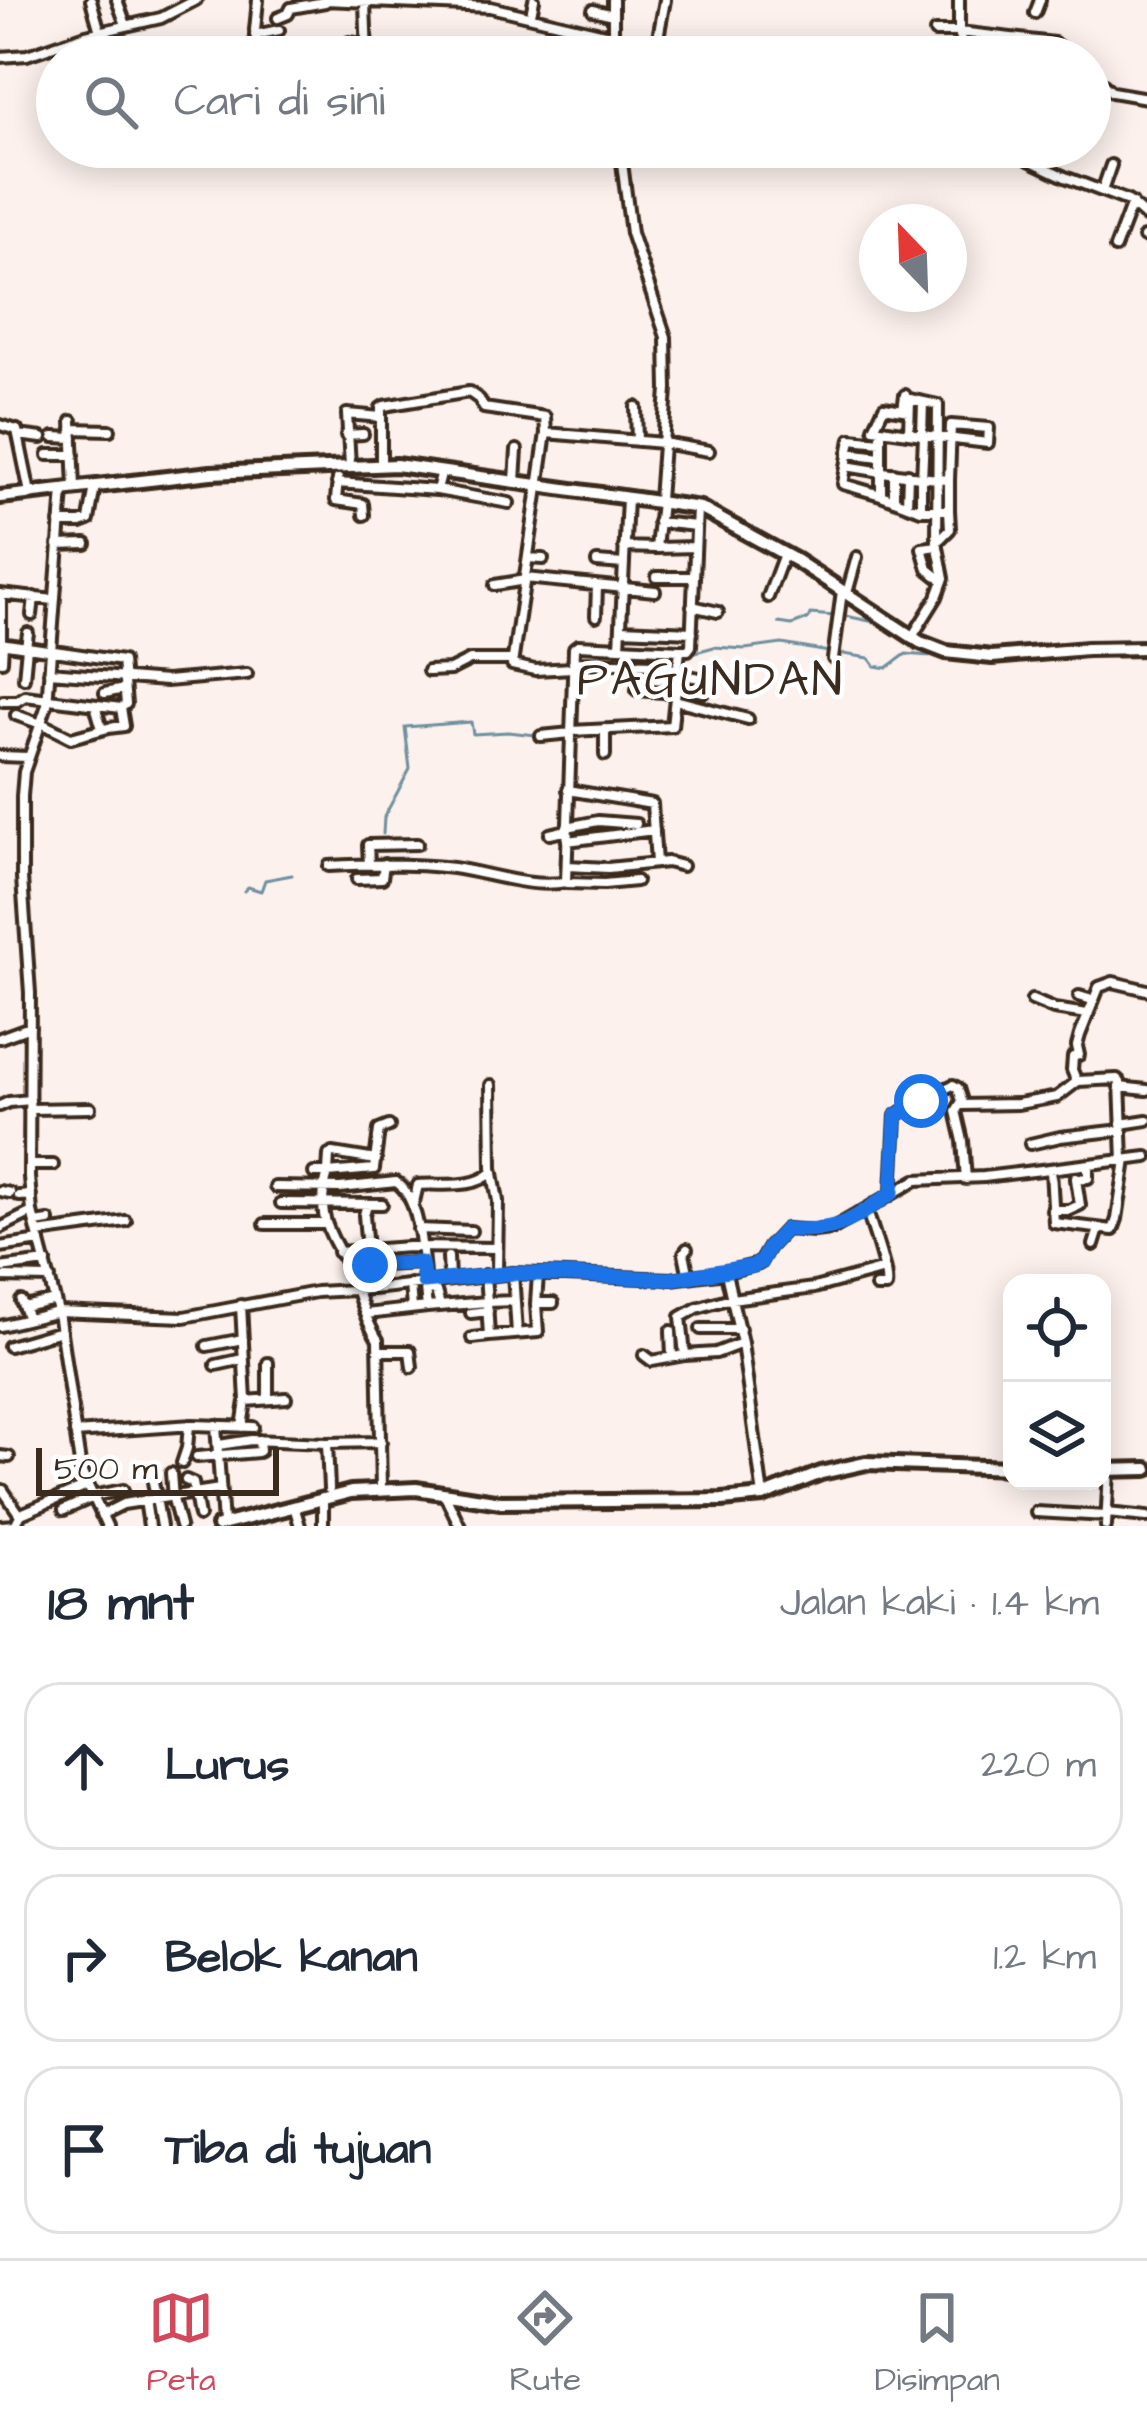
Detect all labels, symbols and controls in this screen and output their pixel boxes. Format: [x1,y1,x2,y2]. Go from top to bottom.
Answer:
search box [36,36,1111,168]
icon: search [78,69,144,135]
text: Cari di sini [174,71,385,133]
north arrow [859,204,967,312]
district label: PAGUNDAN [577,648,845,714]
route start [894,1074,948,1128]
route end [343,1238,397,1292]
map controls [1003,1274,1111,1490]
button: locate [1003,1274,1111,1382]
button: layers [1003,1382,1111,1490]
scale bar [36,1442,279,1495]
text: 500 m [54,1446,158,1492]
text: 18 mnt [48,1569,194,1640]
text: Jalan kaki · 1.4 km [780,1577,1099,1631]
icon: ahead [51,1733,117,1799]
text: Lurus [165,1735,289,1797]
text: 220 m [981,1739,1096,1793]
icon: right [51,1925,117,1991]
text: Belok kanan [165,1927,418,1989]
text: 1.2 km [993,1931,1096,1985]
icon: arrive [51,2117,117,2183]
text: Tiba di tujuan [165,2119,431,2181]
tab: Peta [147,2285,216,2403]
tab: Rute [510,2285,581,2403]
tab: Disimpan [875,2285,1000,2403]

